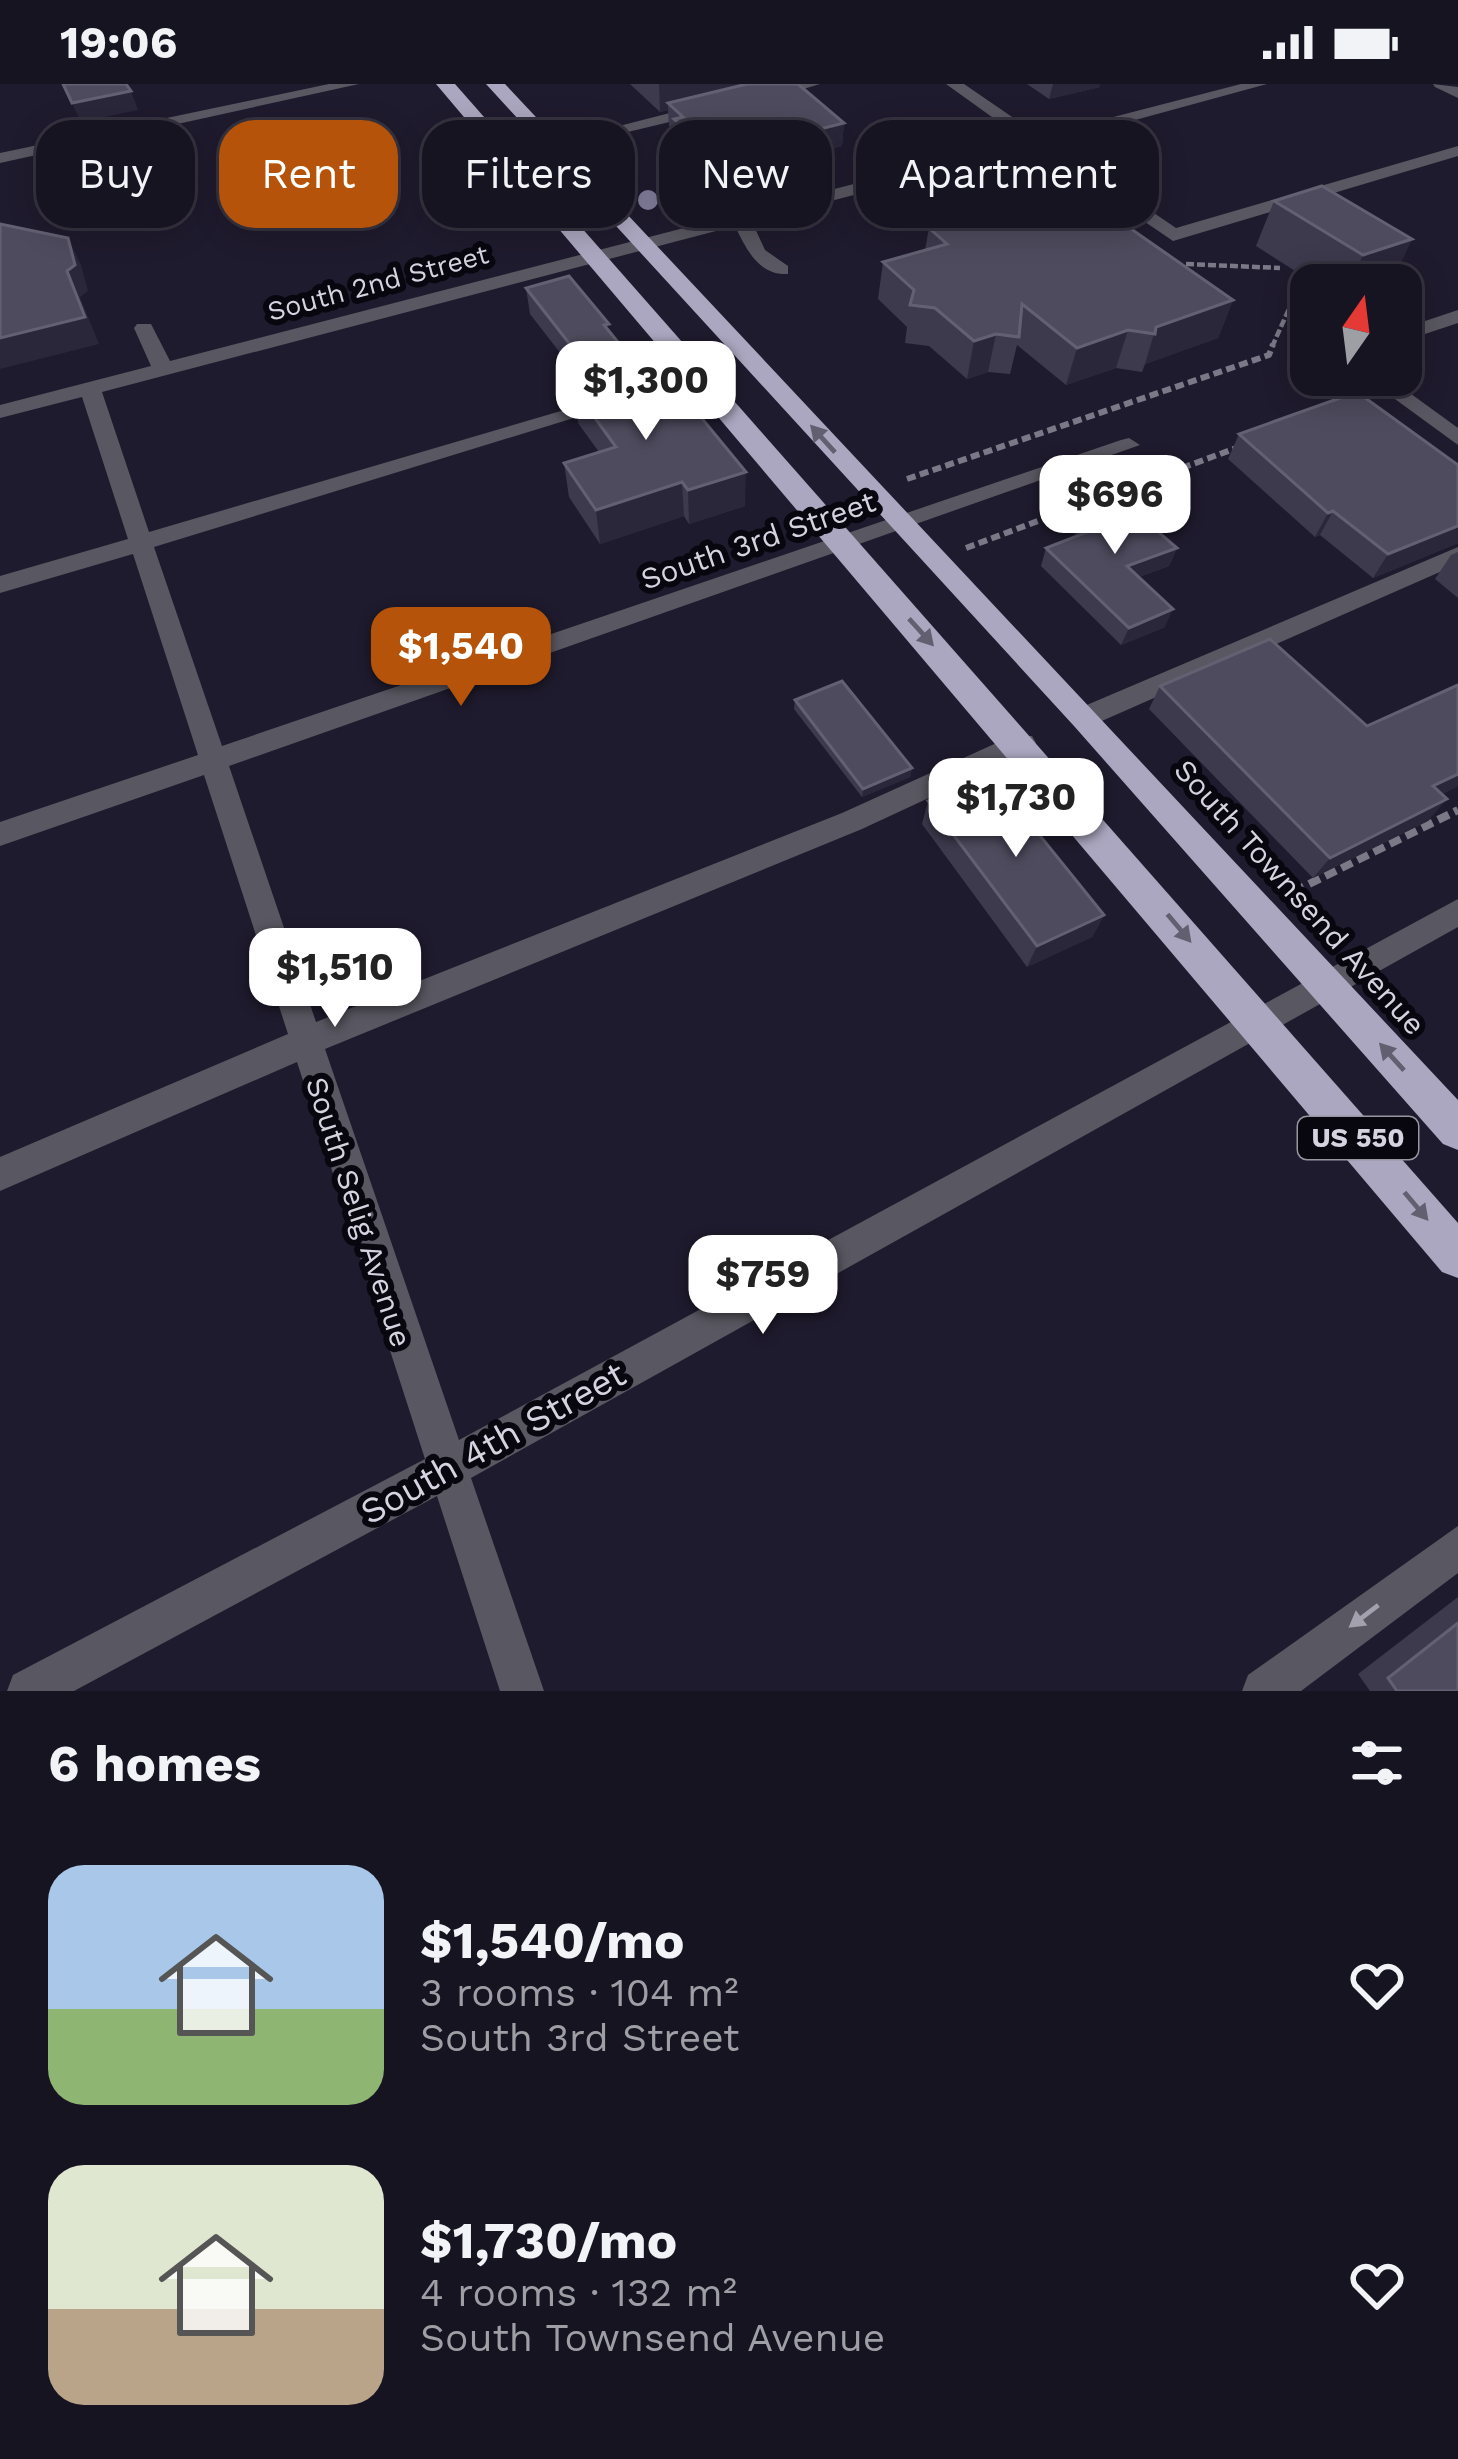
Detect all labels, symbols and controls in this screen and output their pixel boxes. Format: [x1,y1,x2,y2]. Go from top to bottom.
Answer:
text: 19:06 [60,16,177,69]
chip: Buy [36,120,195,228]
chip: Rent [219,120,398,228]
chip: Filters [422,120,635,228]
chip: New [659,120,832,228]
chip: Apartment [856,120,1159,228]
street label: South 2nd Street [264,238,492,328]
north arrow [1290,264,1422,396]
map controls [1290,264,1422,396]
pin: $1,300 [548,341,744,443]
text: $1,300 [583,357,709,402]
one-way arrow [810,424,837,453]
pin: $696 [1044,455,1186,557]
text: $696 [1066,471,1164,516]
street label: South 3rd Street [636,483,880,597]
pin: $1,540 [363,607,559,709]
one-way arrow [907,617,935,646]
text: $1,540 [398,623,524,668]
street label: South Townsend Avenue [1167,752,1433,1042]
pin: $1,730 [918,758,1114,860]
text: $1,730 [956,774,1076,819]
one-way arrow [1166,913,1192,943]
pin: $1,510 [237,928,433,1030]
text: $1,510 [276,944,394,989]
one-way arrow [1379,1043,1406,1072]
street label: South Selig Avenue [299,1073,419,1351]
road number: US 550 [1298,1117,1418,1159]
one-way arrow [1402,1191,1429,1221]
pin: $759 [692,1235,834,1337]
text: $759 [715,1251,811,1296]
street label: South 4th Street [353,1353,633,1533]
one-way arrow [1348,1604,1380,1628]
icon: filters [1344,1730,1410,1796]
text: 6 homes [48,1734,261,1793]
text: $1,540/mo [420,1911,684,1970]
icon: home [144,1913,288,2057]
icon: heart [1344,1952,1410,2018]
text: 3 rooms · 104 m² [420,1970,738,2015]
text: South 3rd Street [420,2015,739,2060]
text: $1,730/mo [420,2211,677,2270]
icon: home [144,2213,288,2357]
icon: heart [1344,2252,1410,2318]
text: 4 rooms · 132 m² [420,2270,737,2315]
text: South Townsend Avenue [420,2315,885,2360]

